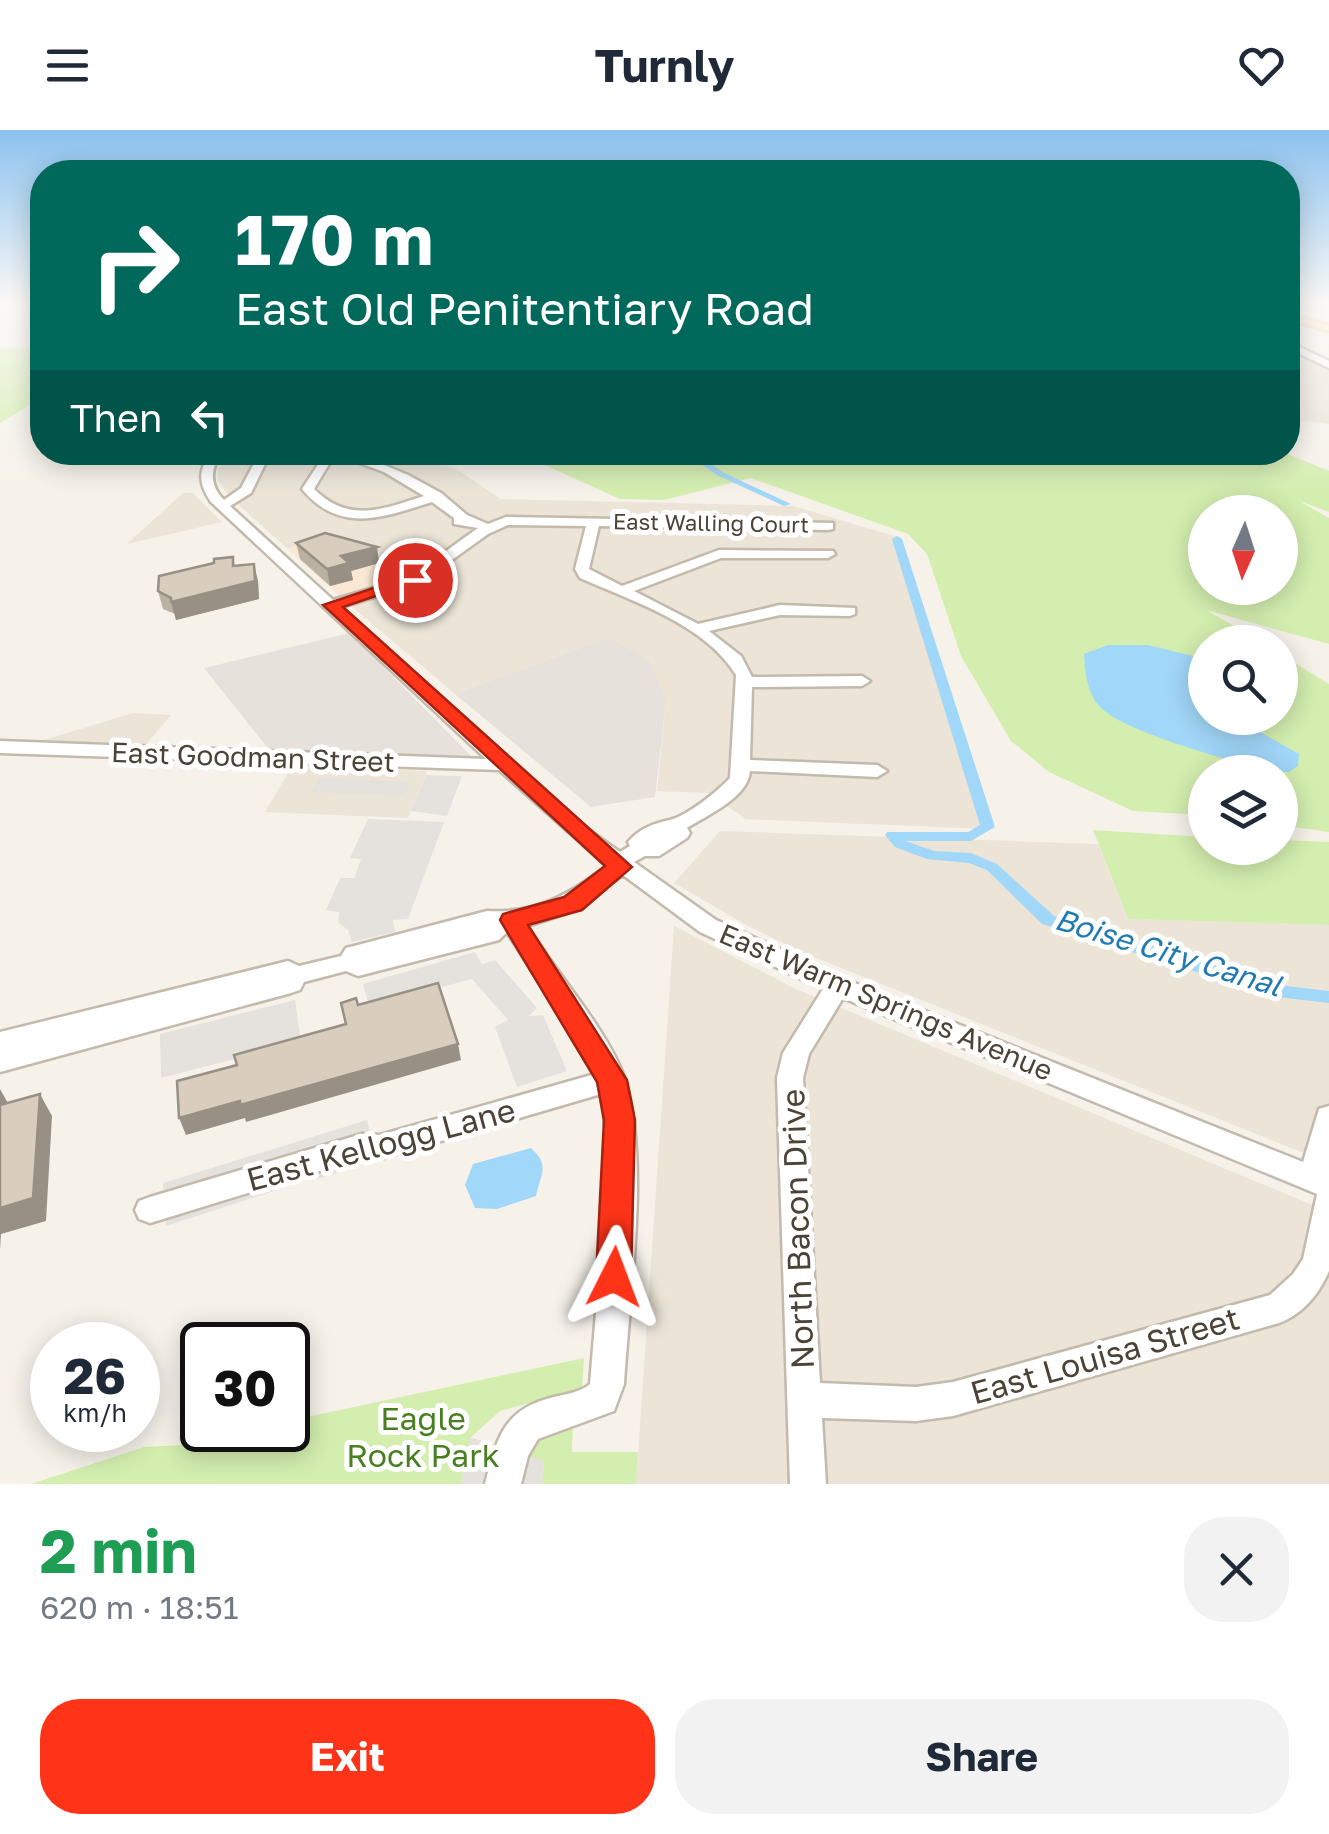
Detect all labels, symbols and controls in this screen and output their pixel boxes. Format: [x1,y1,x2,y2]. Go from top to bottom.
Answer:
icon: menu [40,38,95,93]
text: Turnly [594,38,735,92]
icon: heart [1234,38,1289,93]
text: 170 m [235,196,433,280]
icon: right [70,200,200,330]
text: East Old Penitentiary Road [235,281,814,335]
icon: left [182,390,237,445]
text: Then [70,395,162,440]
north arrow [1188,495,1298,605]
map controls [1188,495,1298,865]
street label: East Walling Court [613,507,809,538]
pin [373,538,458,623]
icon: arrive [388,553,443,608]
button: search [1188,625,1298,735]
street label: East Goodman Street [111,735,395,778]
button: layers [1188,755,1298,865]
water label: Boise City Canal [1051,901,1287,1004]
street label: East Warm Springs Avenue [715,916,1058,1087]
street label: North Bacon Drive [773,1088,821,1370]
street label: East Kellogg Lane [242,1090,519,1198]
position arrow [562,1225,666,1329]
street label: East Louisa Street [966,1298,1244,1412]
speed limit sign: 30 [180,1322,310,1452]
text: 26 [64,1345,126,1405]
text: km/h [63,1397,127,1428]
park label: Eagle Rock Park [346,1399,500,1474]
text: 2 min [40,1514,197,1586]
button: close [1184,1517,1289,1622]
text: 620 m · 18:51 [40,1588,238,1626]
button: Exit [40,1699,655,1814]
button: Share [675,1699,1289,1814]

